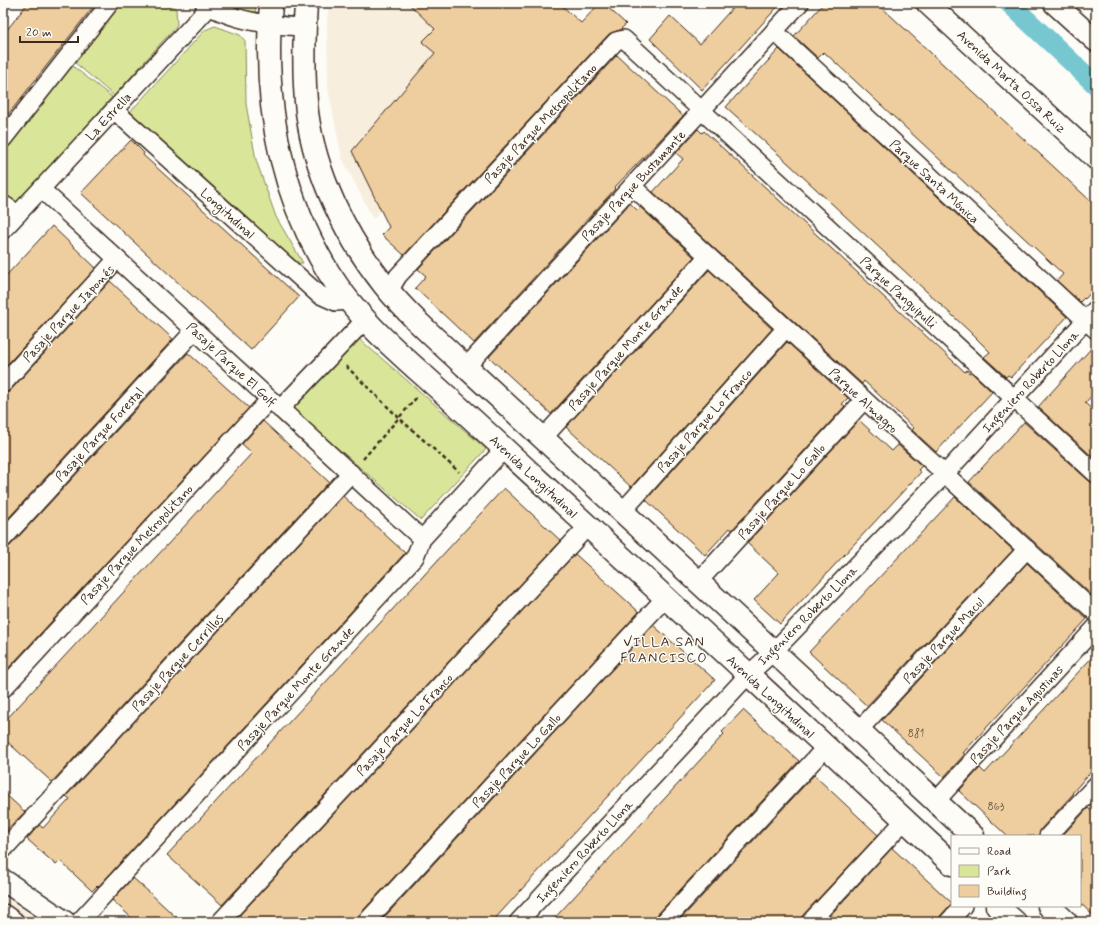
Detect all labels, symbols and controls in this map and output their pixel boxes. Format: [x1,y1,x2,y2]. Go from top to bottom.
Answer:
scale bar [20,18,78,44]
text: 20 m [26,25,52,41]
street label: Avenida Marta Ossa Ruiz [953,27,1070,138]
street label: Pasaje Parque Metropolitano [481,60,601,188]
street label: La Estrella [82,89,136,145]
street label: Pasaje Parque Bustamante [578,127,690,245]
street label: Parque Santa Mónica [886,136,982,228]
street label: Longitudinal [196,185,258,244]
street label: Parque Panguipulli [856,253,940,334]
street label: Pasaje Parque Japonés [20,262,119,366]
street label: Pasaje Parque Monte Grande [565,281,687,415]
street label: Pasaje Parque El Golf [182,319,280,411]
street label: Ingeniero Roberto Llona [979,327,1085,438]
street label: Pasaje Parque Lo Franco [654,365,756,477]
street label: Parque Almagro [824,365,901,438]
street label: Pasaje Parque Forestal [52,384,148,486]
street label: Avenida Longitudinal [485,432,581,523]
street label: Pasaje Parque Lo Gallo [735,440,830,544]
street label: Pasaje Parque Metropolitano [77,481,197,609]
street label: Ingeniero Roberto Llona [754,562,863,671]
street label: Pasaje Parque Macul [900,594,989,688]
street label: Pasaje Parque Cerrillos [129,611,228,715]
street label: Pasaje Parque Monte Grande [234,623,358,755]
district label: VILLA SAN FRANCISCO [620,633,708,667]
street label: Avenida Longitudinal [722,652,818,743]
street label: Pasaje Parque Agustinas [967,662,1068,768]
street label: Pasaje Parque Lo Franco [353,670,457,780]
street label: Pasaje Parque Lo Gallo [469,710,565,812]
house number: 881 [908,727,924,741]
street label: Ingeniero Roberto Llona [533,797,639,908]
house number: 863 [988,800,1005,814]
legend [951,835,1081,907]
text: Road [987,844,1011,860]
text: Park [987,864,1011,880]
text: Building [987,884,1027,901]

